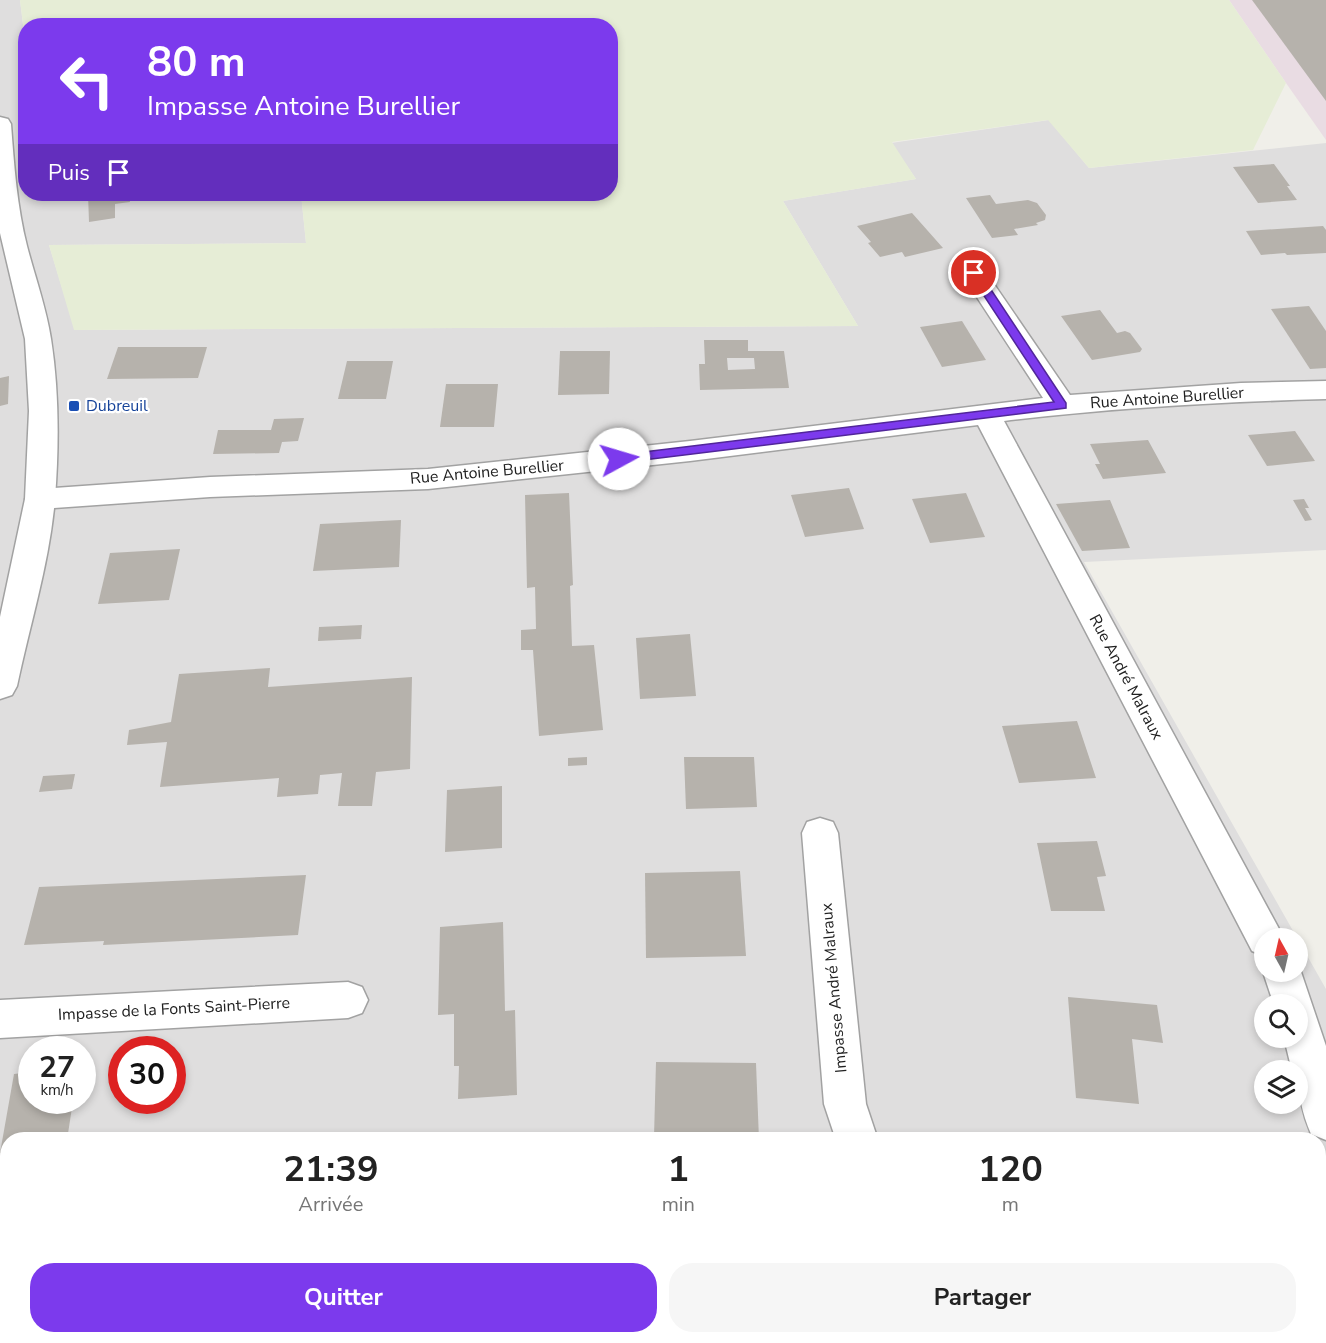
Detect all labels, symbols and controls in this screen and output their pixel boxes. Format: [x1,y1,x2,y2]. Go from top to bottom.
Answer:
text: 80 m [147,34,246,91]
icon: left [48,42,126,120]
text: Impasse Antoine Burellier [147,88,460,125]
icon: arrive [102,156,135,189]
text: Puis [48,158,90,188]
pin [948,247,999,298]
icon: arrive [957,256,990,289]
street label: Rue Antoine Burellier [1089,382,1245,414]
place label: Dubreuil [86,395,148,417]
marker: Dubreuil [67,399,81,413]
position arrow [587,427,651,491]
street label: Rue Antoine Burellier [409,454,565,490]
street label: Rue André Malraux [1084,610,1169,744]
street label: Impasse André Malraux [816,902,852,1074]
north arrow [1254,928,1308,982]
map controls [1254,928,1308,1114]
street label: Impasse de la Fonts Saint-Pierre [57,992,291,1026]
button: search [1254,994,1308,1048]
speed limit sign: 30 [108,1036,186,1114]
text: 27 [39,1047,75,1088]
button: layers [1254,1060,1308,1114]
text: km/h [40,1080,74,1100]
text: 21:39 [283,1145,379,1194]
text: 1 [667,1145,689,1194]
text: 120 [978,1145,1043,1194]
text: Arrivée [298,1191,363,1218]
text: min [662,1191,695,1218]
text: m [1002,1191,1019,1218]
button: Quitter [30,1263,657,1332]
button: Partager [669,1263,1296,1332]

